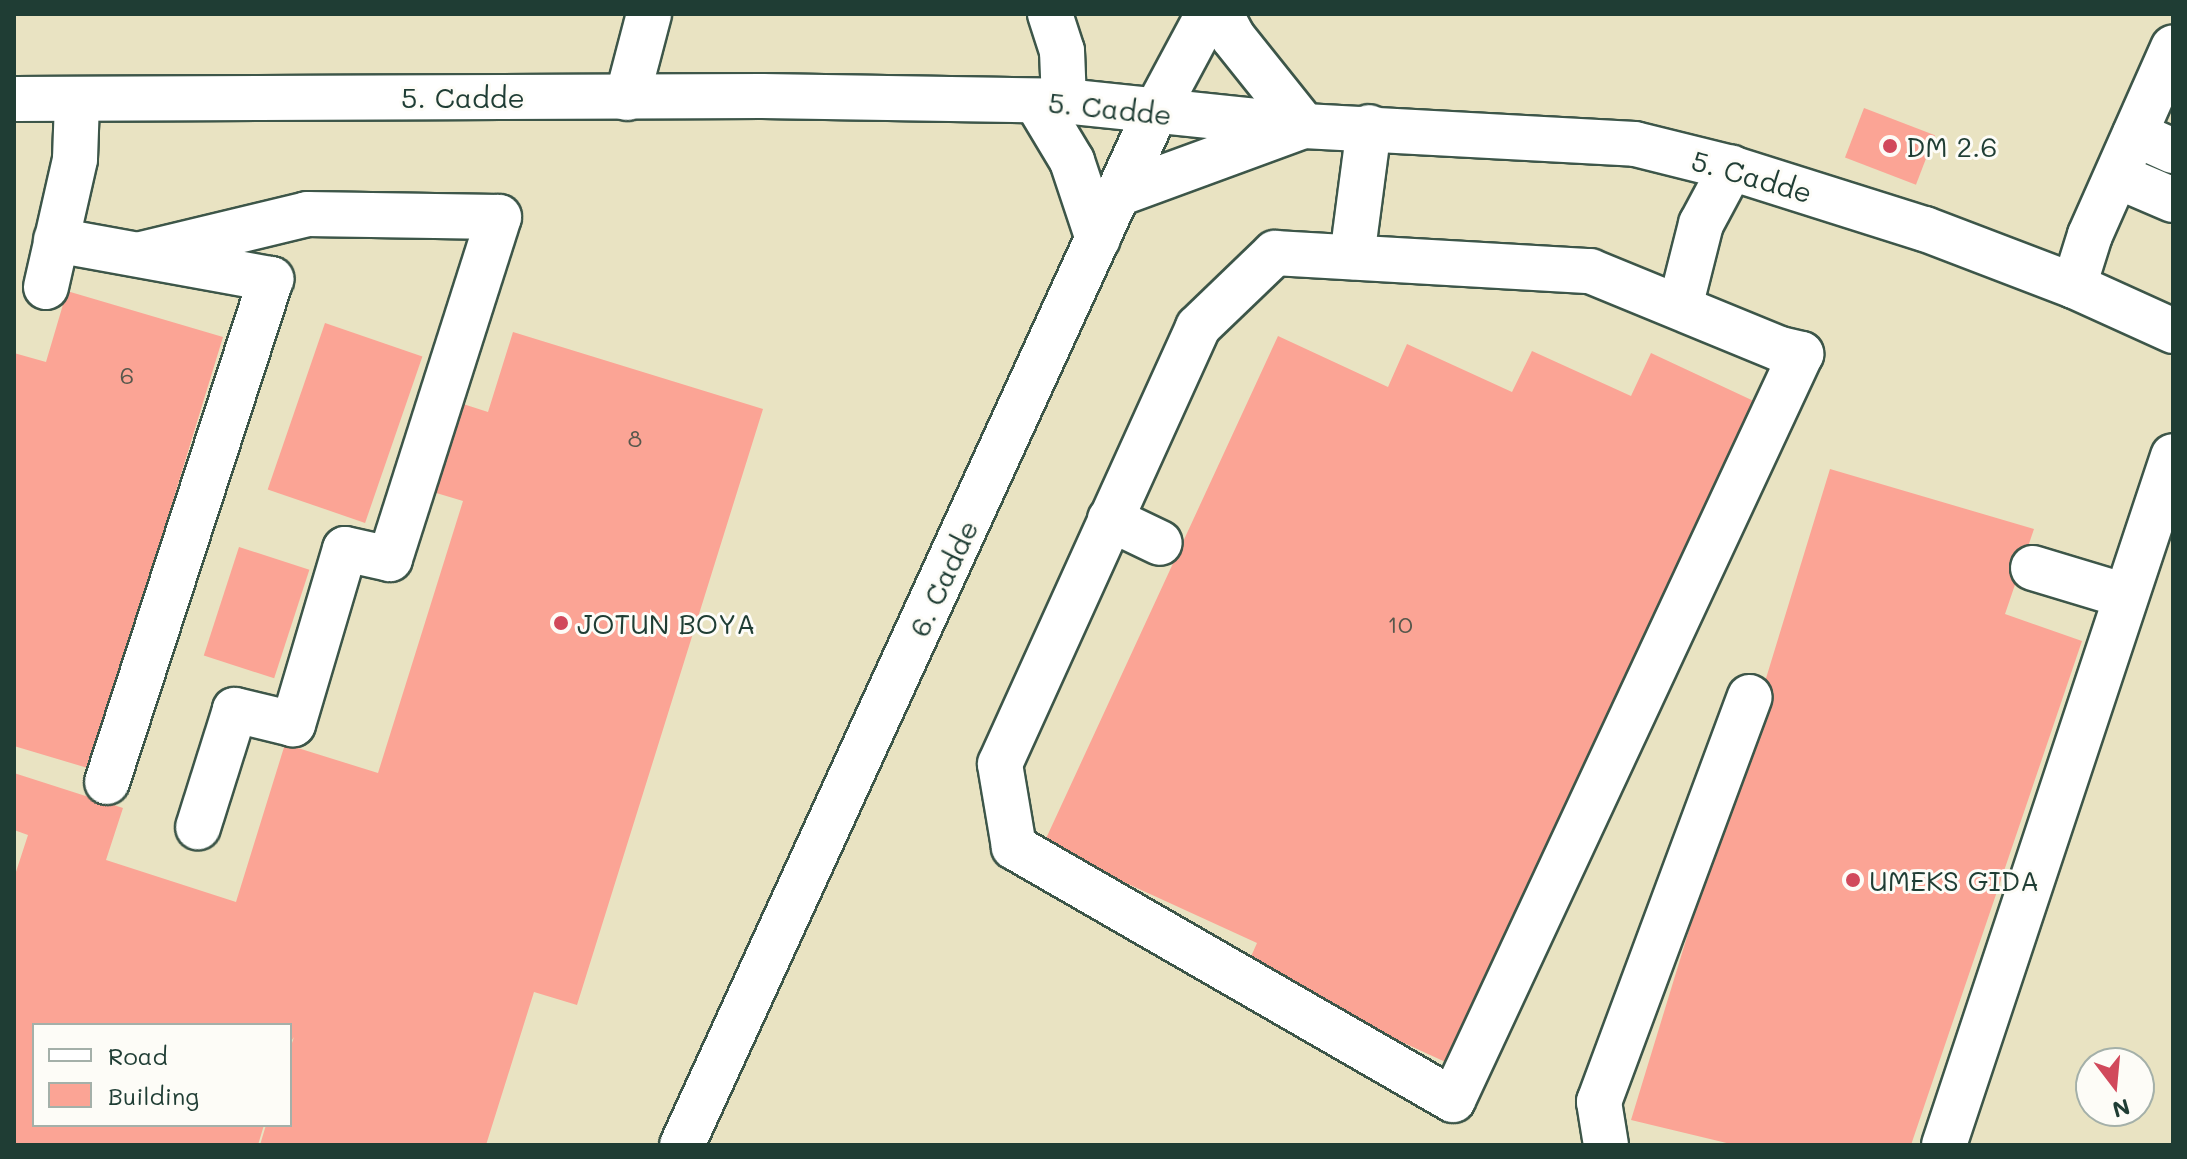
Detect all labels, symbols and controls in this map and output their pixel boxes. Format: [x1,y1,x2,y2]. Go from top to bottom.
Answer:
street label: 5. Cadde [401,80,525,114]
street label: 5. Cadde [1047,85,1173,131]
place label: DM 2.6 [1906,129,1997,163]
marker: DM 2.6 [1881,137,1899,155]
street label: 5. Cadde [1688,143,1816,209]
house number: 6 [120,361,134,389]
house number: 8 [628,424,642,452]
street label: 6. Cadde [901,515,985,641]
place label: JOTUN BOYA [577,606,756,640]
house number: 10 [1387,610,1413,638]
marker: JOTUN BOYA [552,614,570,632]
place label: UMEKS GIDA [1869,863,2039,897]
marker: UMEKS GIDA [1844,871,1862,889]
legend [32,1023,292,1127]
text: Road [108,1040,168,1071]
north arrow [2075,1047,2155,1127]
text: Building [108,1080,199,1111]
text: N [2109,1092,2133,1125]

